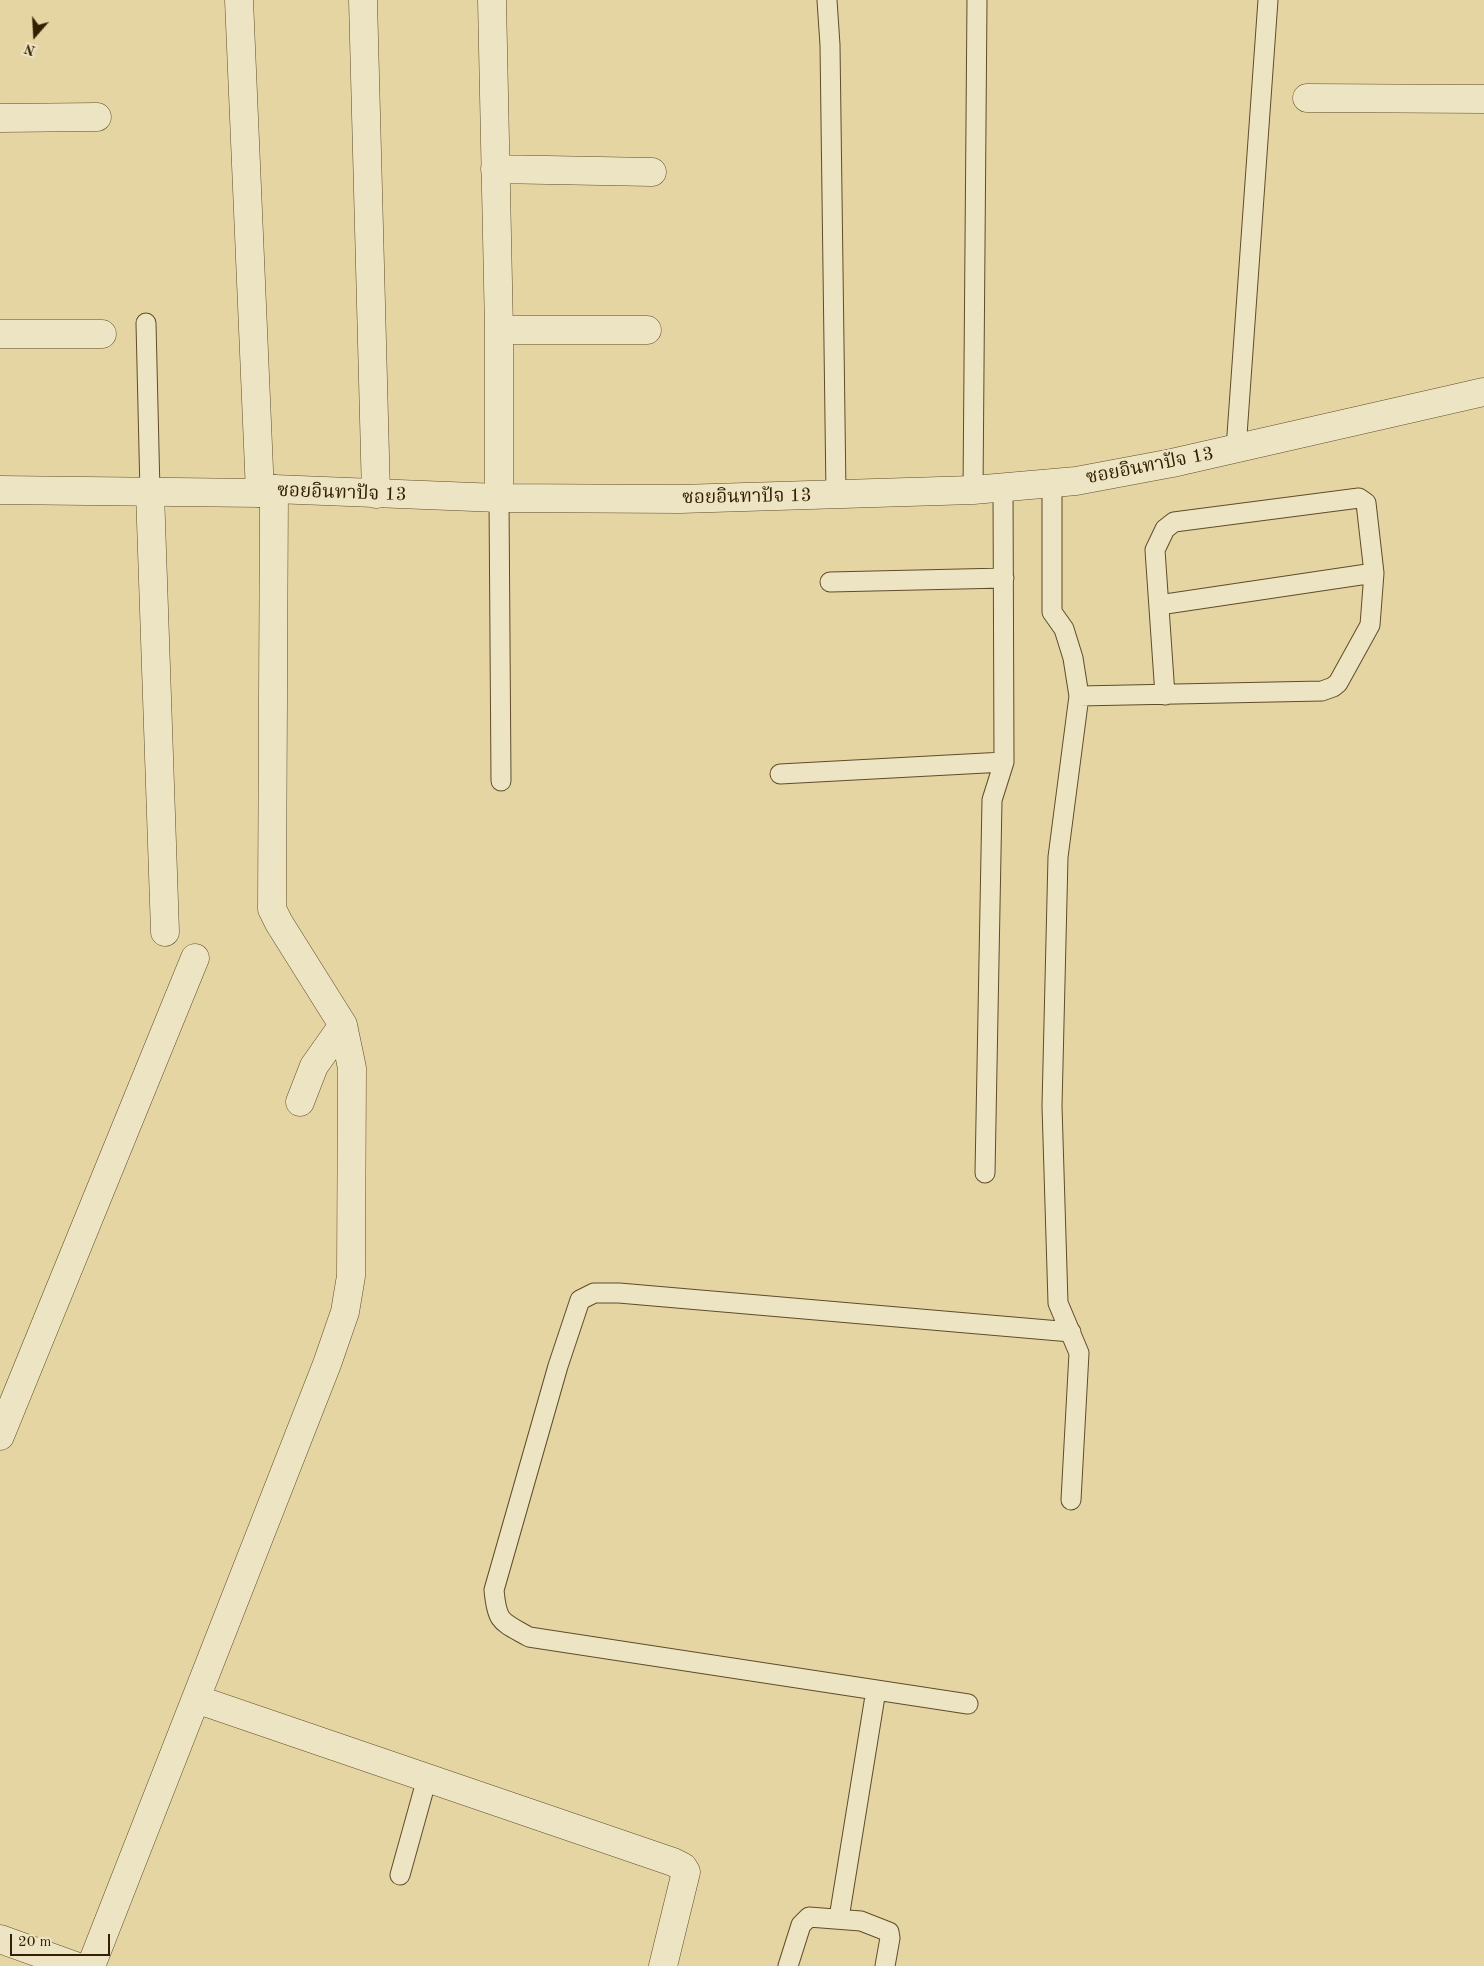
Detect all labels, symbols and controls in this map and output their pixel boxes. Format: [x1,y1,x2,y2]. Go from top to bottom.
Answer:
north arrow [10,10,60,60]
text: N [23,41,37,58]
street label: ซอยอินทาปัจ 13 [1084,442,1216,490]
street label: ซอยอินทาปัจ 13 [277,479,407,507]
street label: ซอยอินทาปัจ 13 [682,484,812,510]
scale bar [12,1924,112,1956]
text: 20 m [18,1935,52,1950]

